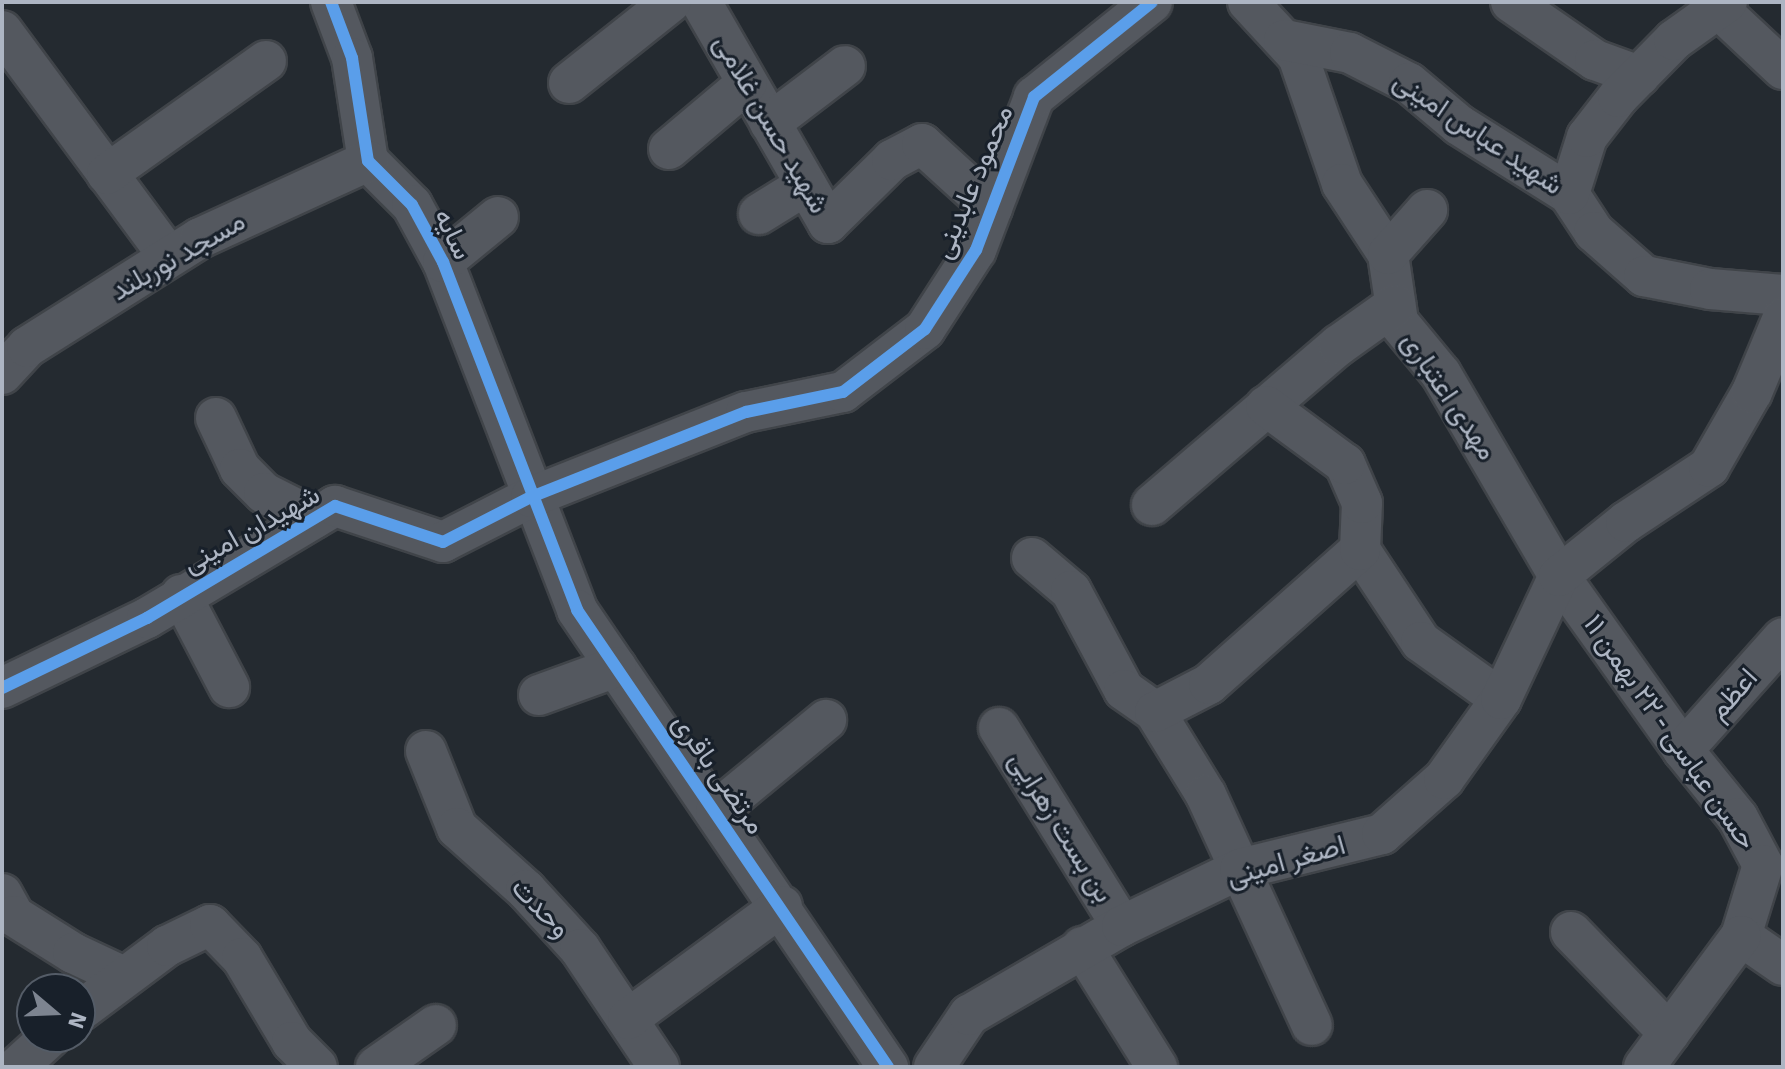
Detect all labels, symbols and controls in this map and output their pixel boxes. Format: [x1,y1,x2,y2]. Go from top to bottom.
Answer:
street label: شهید حسن غلامی [706,29,836,219]
street label: شهید عباس امینی [1387,64,1569,202]
street label: محمود عابدینی [926,100,1020,264]
street label: سایه [426,203,480,265]
street label: مسجد نوربلند [105,204,251,308]
street label: مهدی اعتباری [1394,326,1504,466]
street label: شهیدان امینی [176,477,326,581]
street label: حسن عباسی - ۲۲ بهمن ۱۱ [1576,608,1764,856]
street label: اعظم [1701,661,1765,727]
street label: مرتضی باقری [665,707,773,841]
street label: بن بست زهرایی [1001,745,1121,909]
street label: اصغر امینی [1223,828,1349,894]
street label: وحدت [504,871,578,945]
north arrow [16,973,96,1053]
text: N [62,1009,93,1032]

